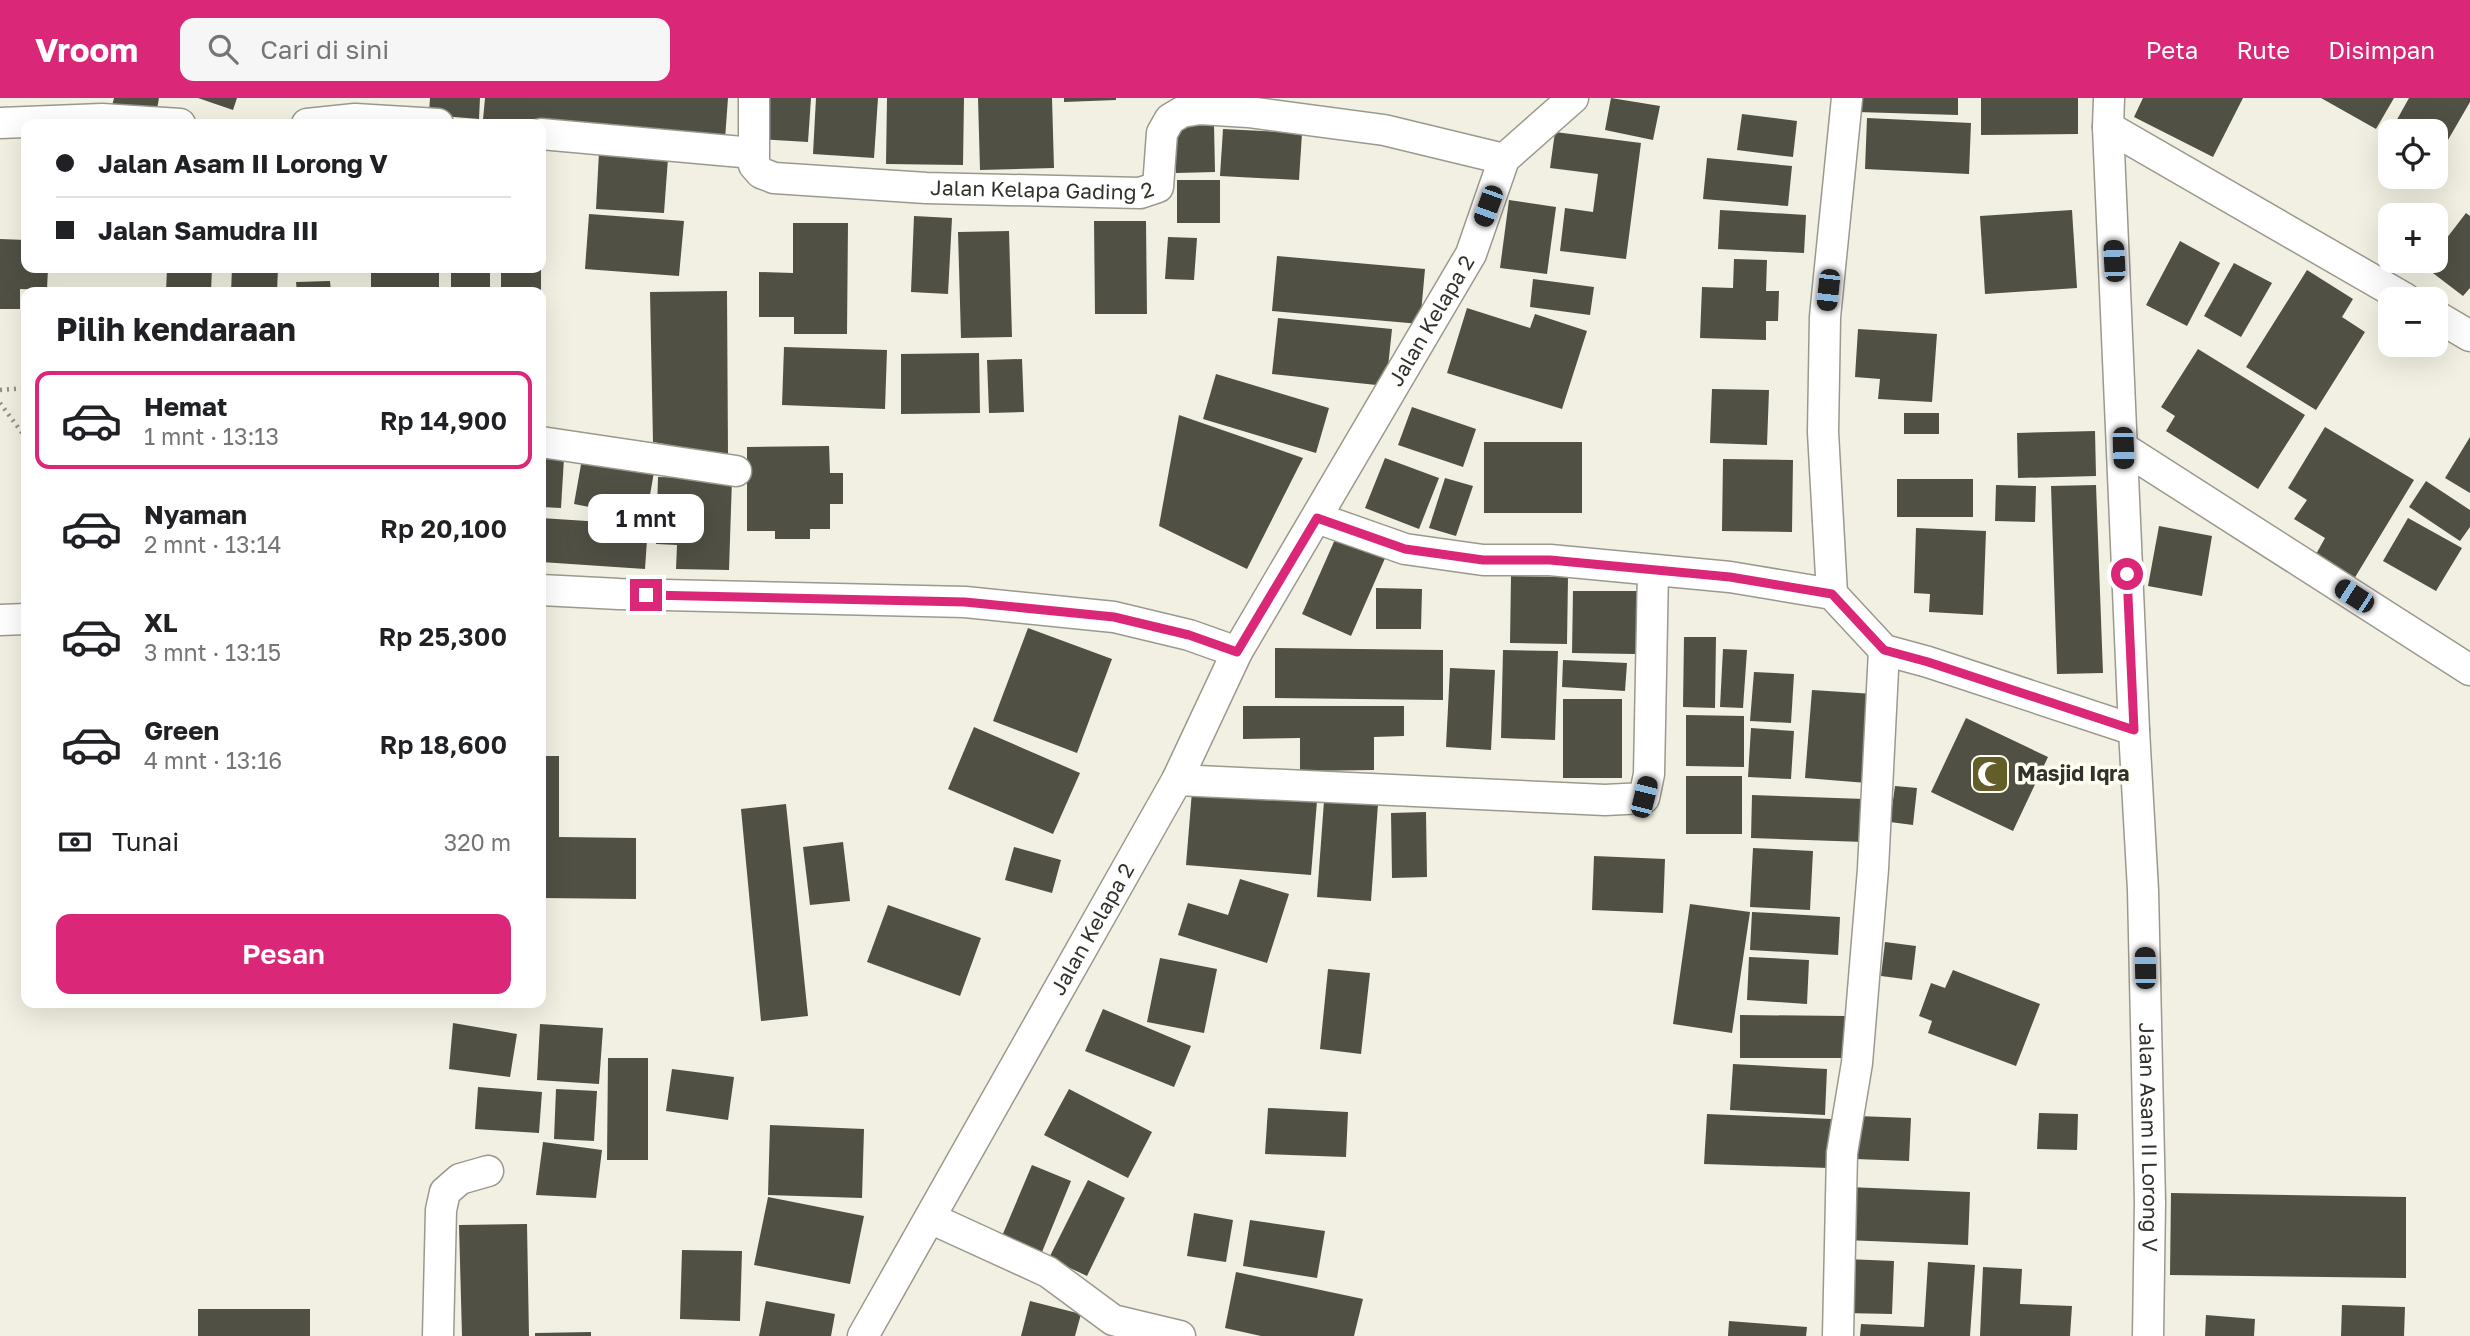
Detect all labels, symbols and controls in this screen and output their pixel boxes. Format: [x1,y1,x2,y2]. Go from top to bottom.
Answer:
search box [180,18,670,81]
text: Vroom [35,30,138,69]
icon: search [204,30,242,68]
text: Cari di sini [260,34,389,65]
text: Peta [2146,35,2198,64]
text: Rute [2236,35,2290,64]
text: Disimpan [2328,35,2435,64]
map controls [2378,119,2448,357]
button: locate [2378,119,2448,189]
text: Jalan Asam II Lorong V [98,148,388,179]
street label: Jalan Kelapa Gading 2 [930,174,1157,205]
car [1471,183,1506,229]
button: + [2378,203,2448,273]
text: Jalan Samudra III [98,215,319,246]
car [2103,239,2126,283]
street label: Jalan Kelapa 2 [1382,250,1479,391]
car [1816,268,1841,312]
button: − [2378,287,2448,357]
text: Pilih kendaraan [56,310,296,348]
icon: car [60,389,123,452]
text: Hemat [144,391,227,422]
text: Rp 14,900 [380,405,507,436]
text: 1 mnt · 13:13 [144,422,279,450]
car [2112,427,2135,469]
callout: 1 mnt [588,494,704,542]
icon: car [60,497,123,560]
text: Nyaman [144,499,247,530]
text: 1 mnt [616,504,676,532]
text: Rp 20,100 [380,513,507,544]
text: 2 mnt · 13:14 [144,530,282,558]
route start [2111,558,2143,590]
car [2331,576,2378,616]
route end [630,579,662,611]
icon: car [60,605,123,668]
text: XL [144,607,178,638]
text: Rp 25,300 [378,621,507,652]
text: 3 mnt · 13:15 [144,638,281,666]
icon: car [60,713,123,776]
text: Green [144,715,219,746]
text: Rp 18,600 [380,729,507,760]
text: 4 mnt · 13:16 [144,746,282,774]
mosque icon: Masjid Iqra [1969,753,2011,795]
place label: Masjid Iqra [2017,760,2129,786]
car [1629,774,1660,820]
icon: cash [56,823,94,861]
text: Tunai [112,826,179,857]
text: 320 m [444,828,511,856]
street label: Jalan Kelapa 2 [1044,858,1139,999]
button: Pesan [56,914,511,994]
car [2135,947,2156,989]
street label: Jalan Asam II Lorong V [2134,1022,2164,1252]

